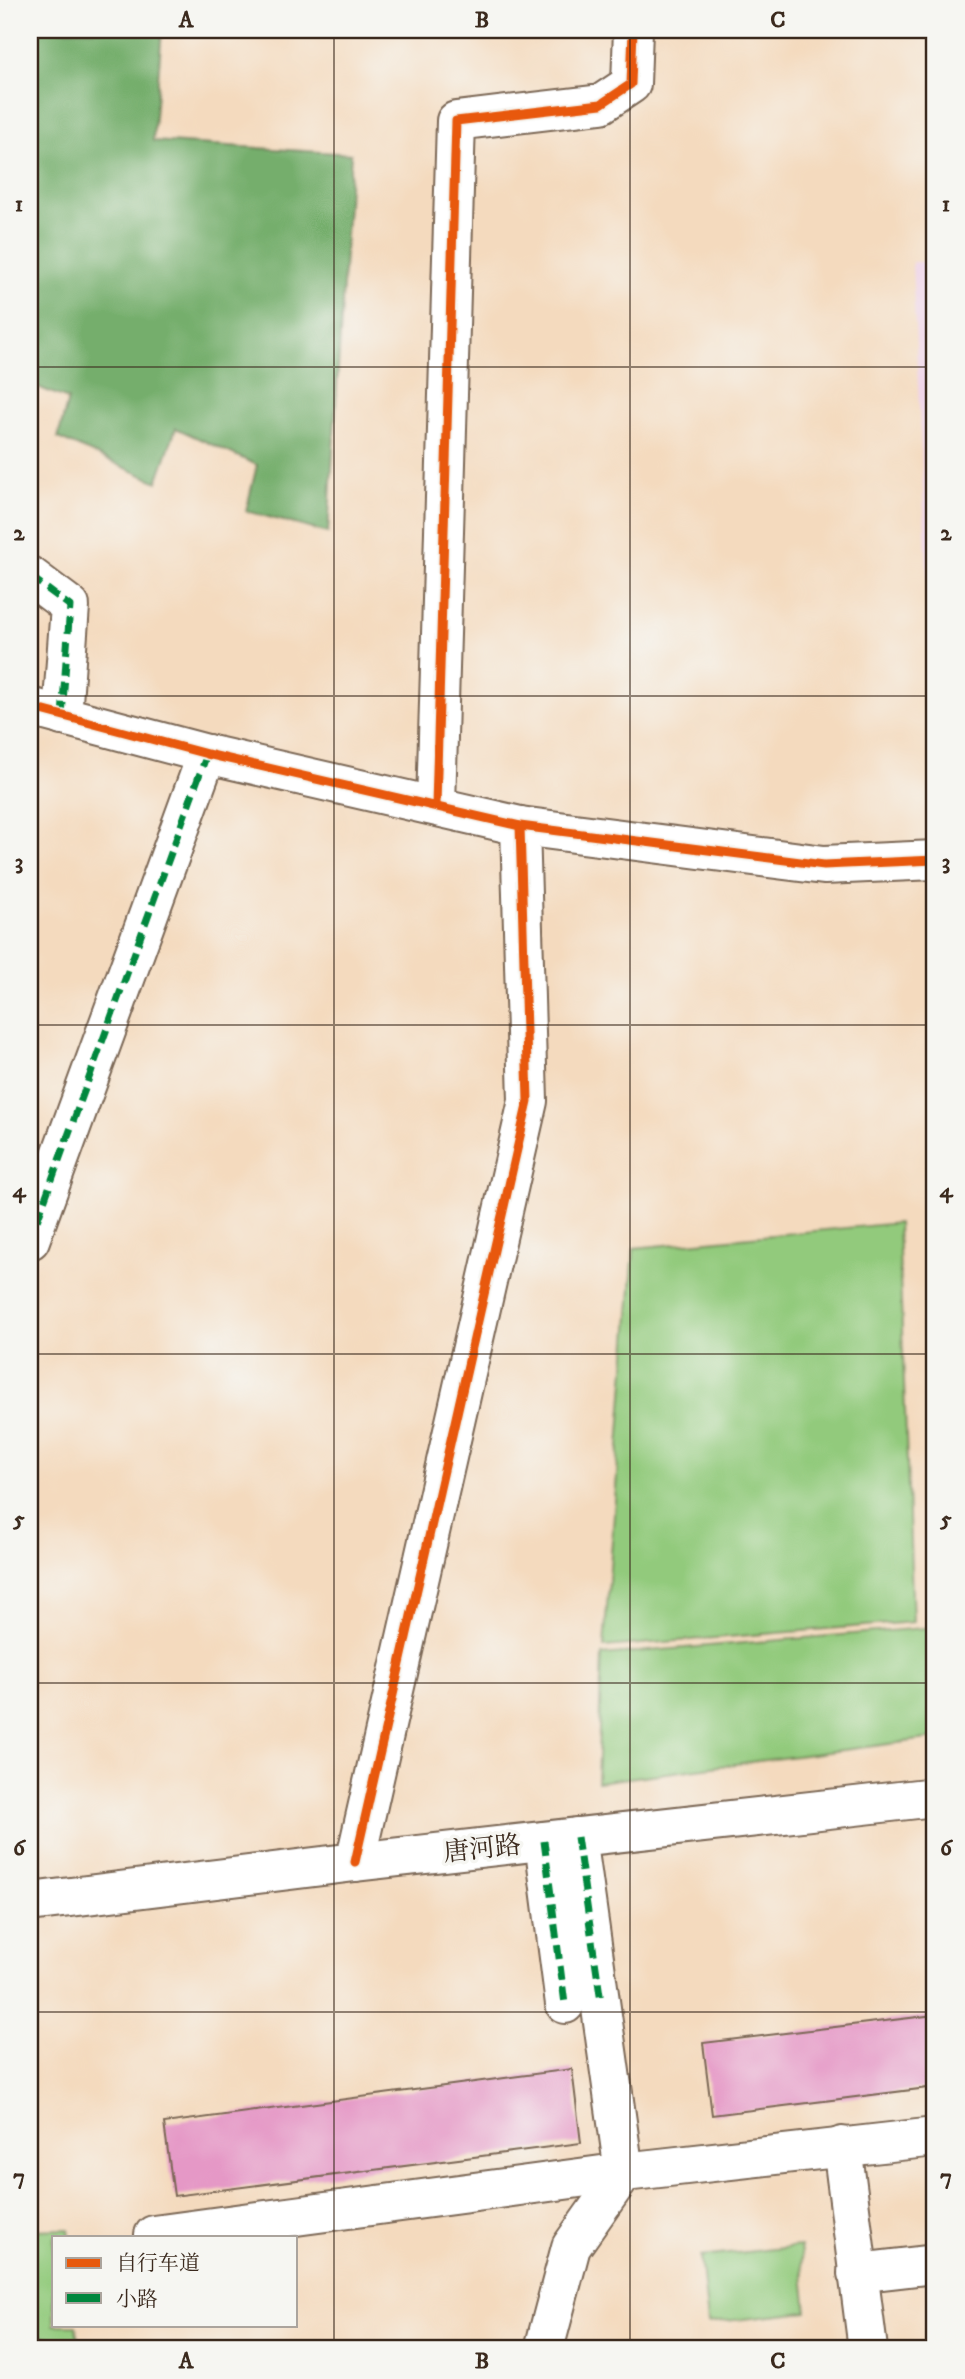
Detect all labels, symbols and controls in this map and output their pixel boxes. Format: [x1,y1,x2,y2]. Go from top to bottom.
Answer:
text: A [178,6,195,35]
text: B [475,6,489,35]
text: C [770,6,786,35]
text: 1 [15,190,23,219]
text: 1 [942,190,950,219]
text: 2 [13,519,25,548]
text: 2 [940,519,952,548]
text: 3 [15,848,23,877]
text: 3 [942,848,950,877]
text: 4 [12,1176,27,1205]
text: 4 [939,1176,954,1205]
text: 5 [12,1505,25,1534]
text: 5 [939,1505,952,1534]
street label: 唐河路 [442,1829,523,1870]
text: 6 [13,1834,27,1863]
text: 6 [940,1834,954,1863]
text: 7 [13,2163,25,2192]
text: 7 [940,2163,952,2192]
legend [52,2236,298,2326]
text: 自行车道 [116,2251,200,2277]
text: 小路 [116,2287,158,2313]
text: A [178,2347,195,2376]
text: B [475,2347,489,2376]
text: C [770,2347,786,2376]

